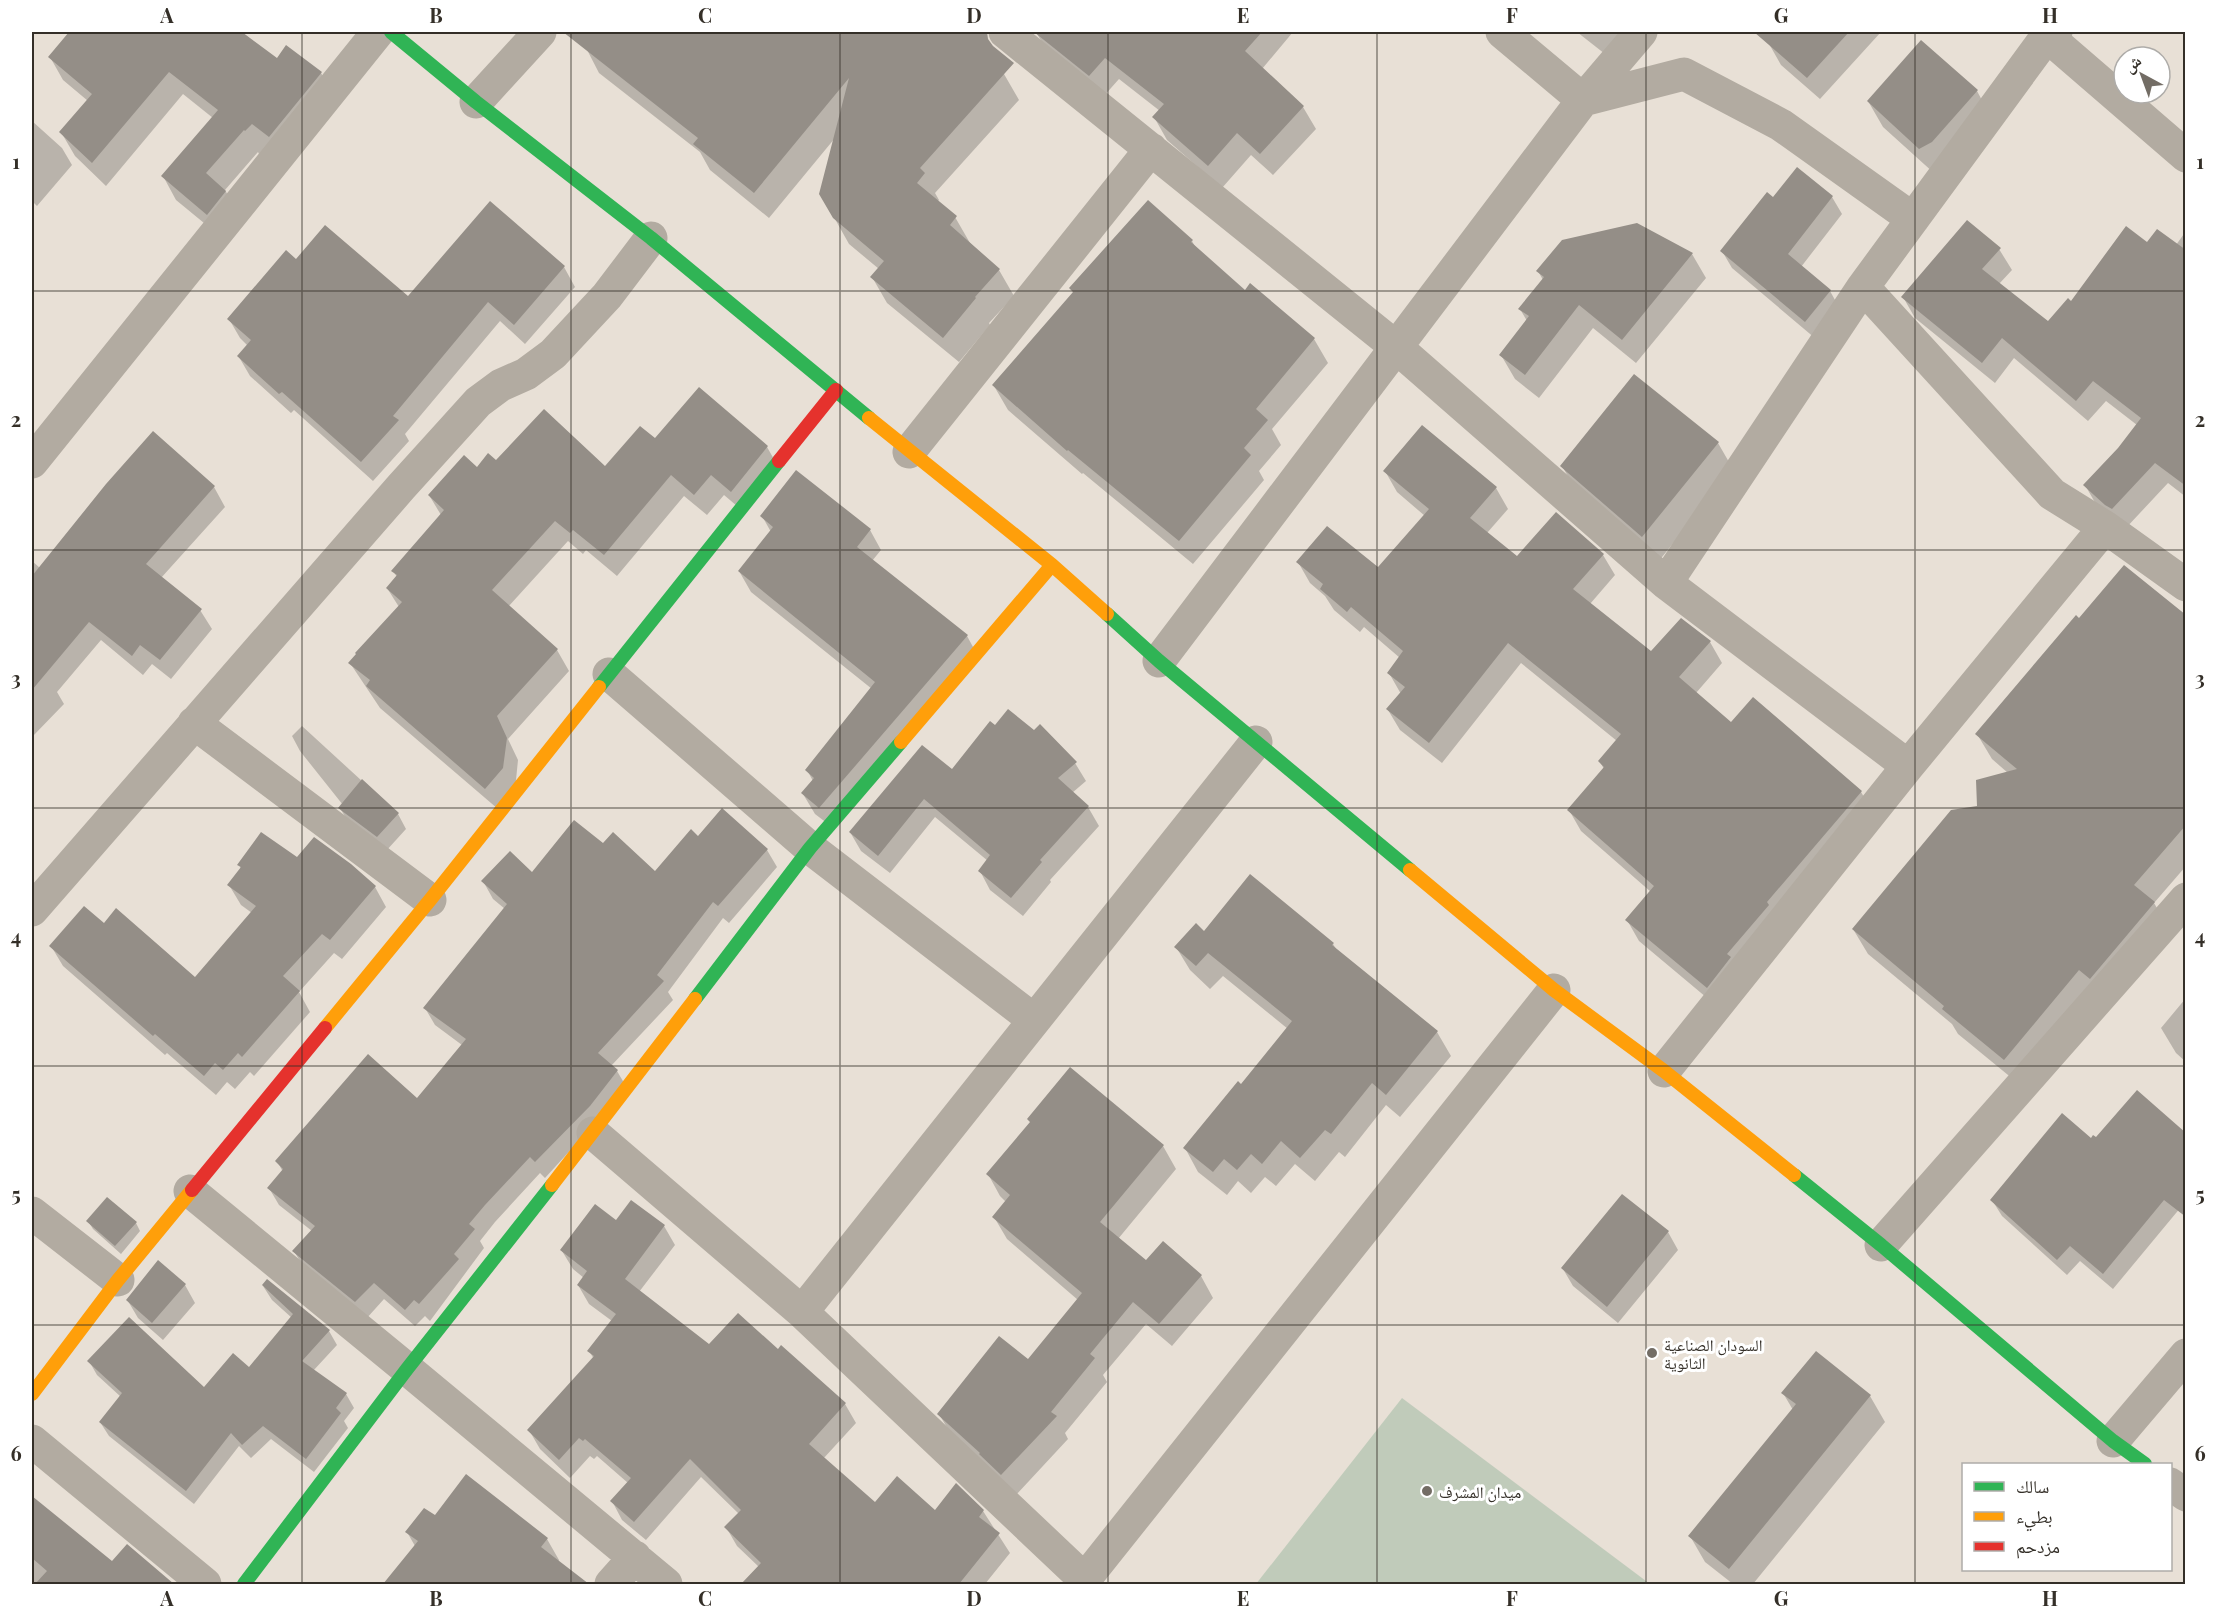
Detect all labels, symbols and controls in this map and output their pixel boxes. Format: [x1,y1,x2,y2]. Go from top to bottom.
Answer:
text: A [159,1,174,28]
text: B [429,1,443,28]
text: C [698,1,712,28]
text: D [966,1,982,28]
text: E [1237,1,1249,28]
text: F [1506,1,1518,28]
text: G [1774,1,1789,28]
text: H [2042,1,2058,28]
north arrow [2112,45,2172,105]
text: ش [2119,50,2145,77]
text: 1 [12,147,20,174]
text: 1 [2196,147,2204,174]
text: 2 [11,405,21,432]
text: 2 [2195,405,2205,432]
text: 3 [11,664,21,691]
text: 3 [2195,664,2205,691]
text: 4 [11,922,21,949]
text: 4 [2195,922,2205,949]
text: 5 [11,1180,21,1207]
text: 5 [2195,1180,2205,1207]
place label: السودان الصناعية الثانوية [1664,1334,1763,1373]
marker: السودان الصناعية الثانوية [1645,1346,1659,1360]
text: 6 [10,1439,22,1466]
text: 6 [2194,1439,2206,1466]
legend [1962,1463,2172,1571]
text: سالك [2016,1474,2049,1498]
place label: ميدان المشرف [1439,1481,1521,1503]
marker: ميدان المشرف [1420,1484,1434,1498]
text: بطيء [2016,1504,2053,1532]
text: مزدحم [2016,1534,2060,1559]
text: A [159,1584,174,1611]
text: B [429,1584,443,1611]
text: C [698,1584,712,1611]
text: D [966,1584,982,1611]
text: E [1237,1584,1249,1611]
text: F [1506,1584,1518,1611]
text: G [1774,1584,1789,1611]
text: H [2042,1584,2058,1611]

